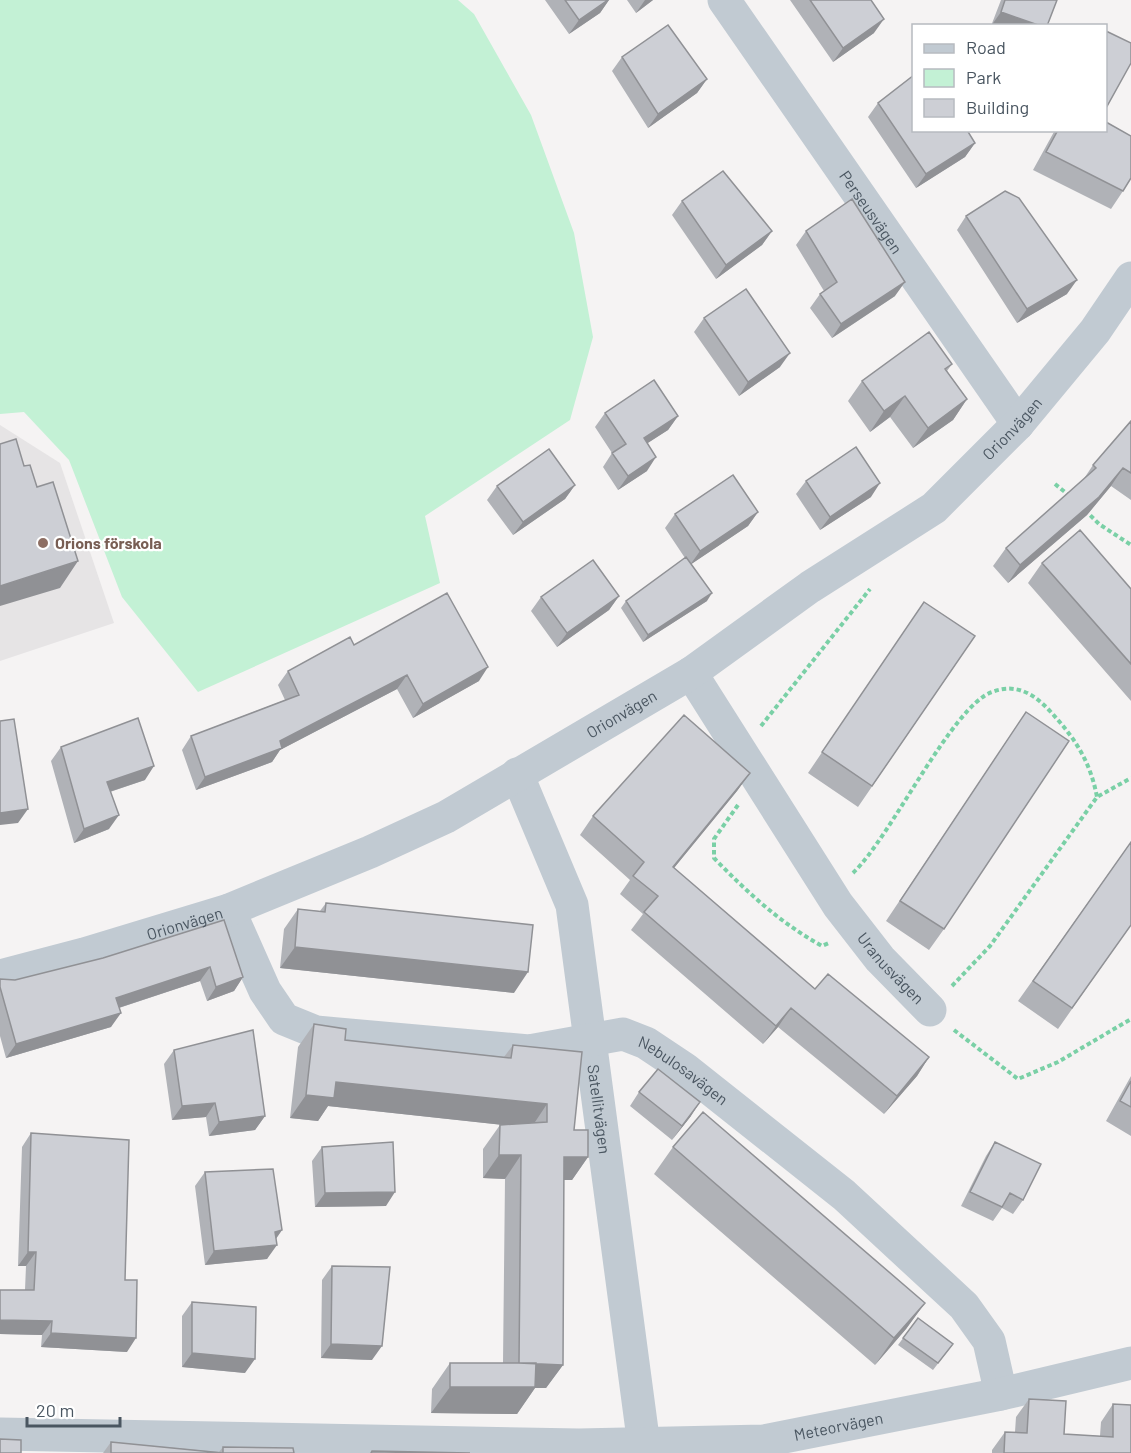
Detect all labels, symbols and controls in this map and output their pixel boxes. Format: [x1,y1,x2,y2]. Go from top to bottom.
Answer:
legend [912,24,1107,132]
text: Road [966,36,1006,58]
text: Park [966,66,1001,88]
text: Building [966,96,1029,118]
street label: Perseusvägen [836,167,907,257]
street label: Orionvägen [978,393,1045,463]
place label: Orions förskola [55,533,162,552]
marker: Orions förskola [36,536,50,550]
street label: Orionvägen [583,685,660,742]
street label: Orionvägen [144,903,225,943]
street label: Uranusvägen [854,928,928,1007]
street label: Nebulosavägen [636,1031,732,1108]
street label: Satellitvägen [584,1063,615,1155]
scale bar [27,1390,120,1428]
text: 20 m [36,1399,74,1421]
street label: Meteorvägen [792,1408,884,1444]

